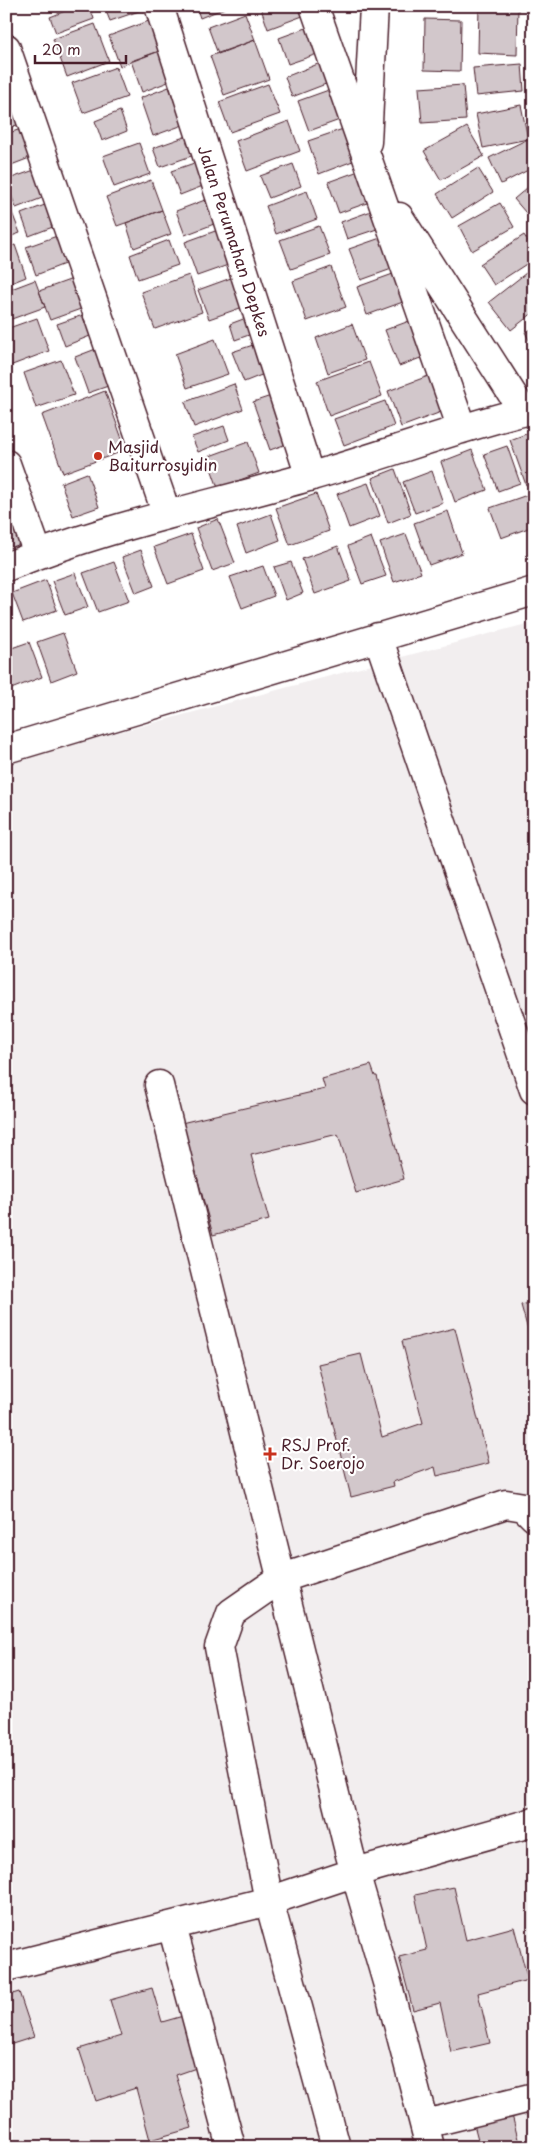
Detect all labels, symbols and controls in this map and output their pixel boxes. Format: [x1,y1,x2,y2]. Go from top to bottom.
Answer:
scale bar [35,32,126,64]
text: 20 m [42,37,81,60]
street label: Jalan Perumahan Depkes [193,142,277,339]
place label: Masjid Baiturrosyidin [108,434,217,476]
marker: Masjid Baiturrosyidin [92,450,104,462]
place label: RSJ Prof. Dr. Soerojo [281,1432,365,1474]
marker: RSJ Prof. Dr. Soerojo [263,1447,277,1461]

